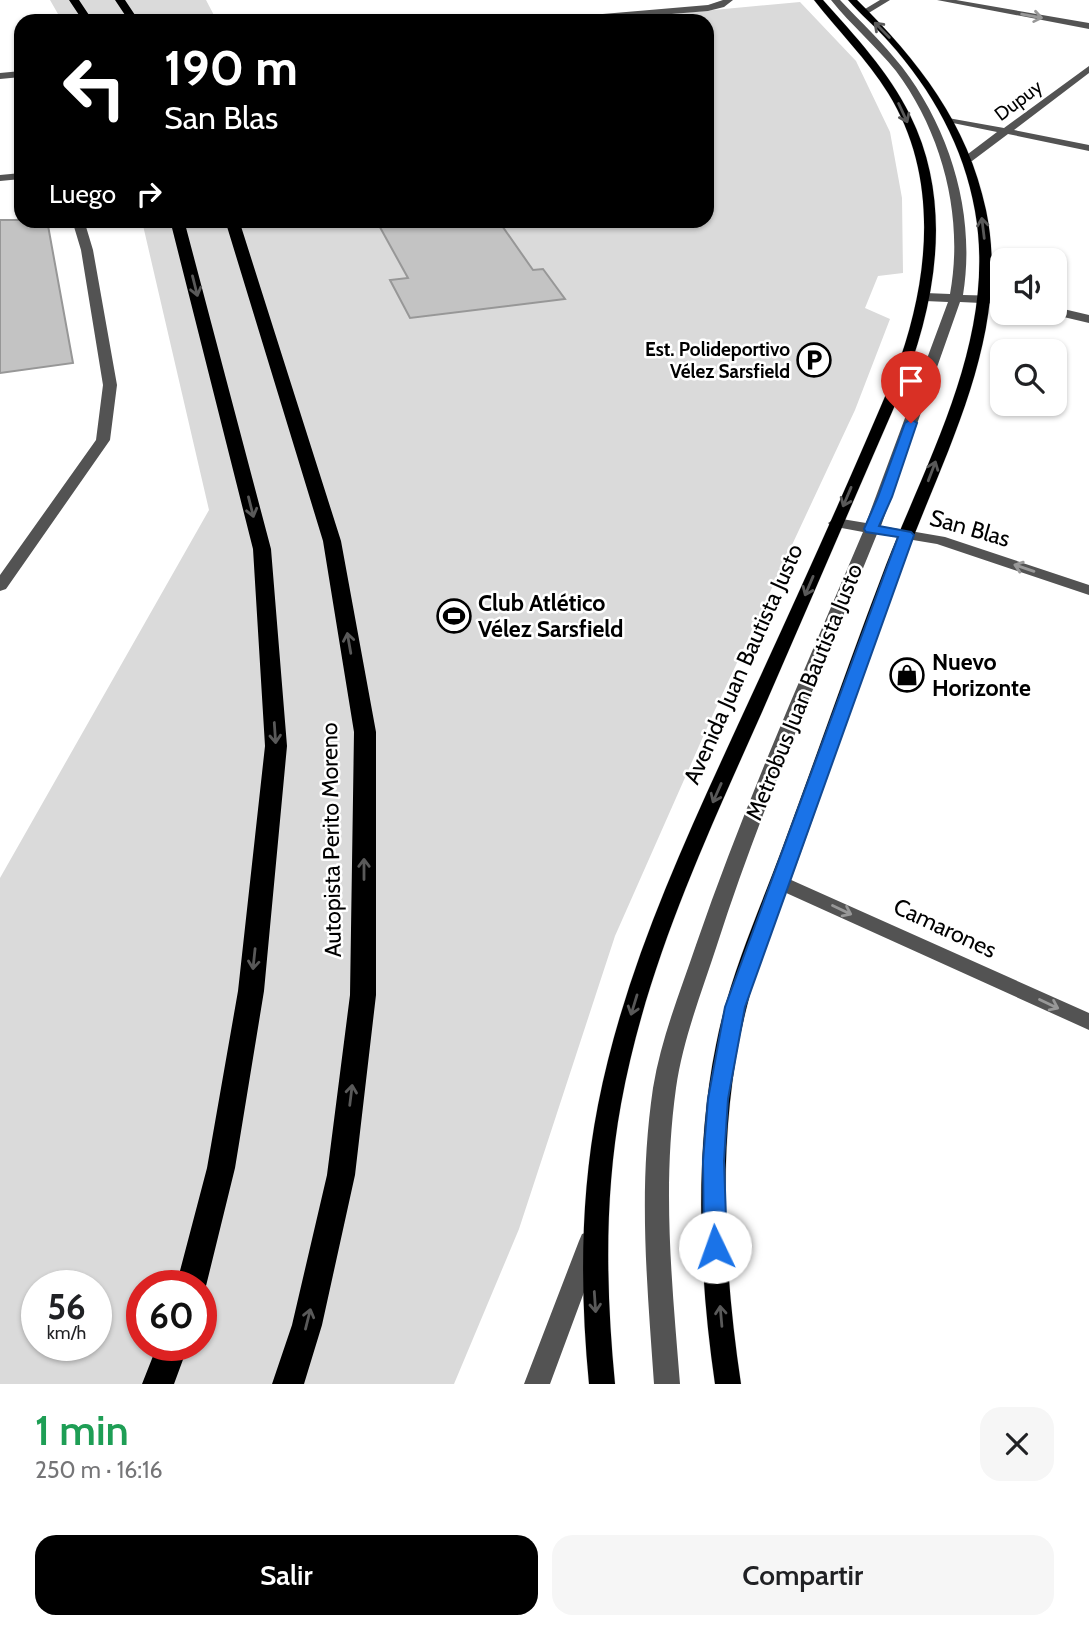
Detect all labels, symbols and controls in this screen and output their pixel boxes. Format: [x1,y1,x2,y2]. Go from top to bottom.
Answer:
one-way arrow [1020,10,1043,23]
one-way arrow [874,21,891,38]
text: 190 m [164,38,298,97]
icon: left [49,42,140,133]
street label: Dupuy [990,75,1047,126]
text: San Blas [164,98,278,137]
one-way arrow [897,102,910,123]
icon: right [130,175,168,213]
text: Luego [49,178,116,210]
one-way arrow [976,217,989,240]
map controls [990,248,1067,416]
button: sound [990,248,1067,325]
one-way arrow [189,274,202,297]
place label: Est. Polideportivo Vélez Sarsfield [645,338,790,383]
button: search [990,339,1067,416]
parking icon: Est. Polideportivo Vélez Sarsfield [795,341,833,379]
pin [881,351,941,423]
icon: arrive [892,362,930,400]
one-way arrow [926,461,939,483]
one-way arrow [840,486,853,507]
one-way arrow [245,495,258,518]
street label: San Blas [927,503,1013,553]
street label: Avenida Juan Bautista Justo [677,539,809,789]
street label: Metrobus Juan Bautista Justo [740,560,868,824]
one-way arrow [1014,561,1036,573]
one-way arrow [802,574,815,596]
place label: Club Atlético Vélez Sarsfield [478,589,623,643]
sports icon: Club Atlético Vélez Sarsfield [435,597,473,635]
one-way arrow [342,632,355,655]
place label: Nuevo Horizonte [932,648,1031,702]
shop icon: Nuevo Horizonte [888,656,926,694]
one-way arrow [269,721,282,743]
street label: Autopista Perito Moreno [315,722,347,958]
one-way arrow [710,782,723,804]
one-way arrow [357,858,371,881]
street label: Camarones [889,892,1001,964]
one-way arrow [831,903,852,917]
one-way arrow [247,947,260,970]
one-way arrow [627,994,640,1016]
one-way arrow [1038,998,1059,1011]
one-way arrow [344,1085,357,1107]
position arrow [678,1210,752,1284]
speed limit sign: 60 [126,1270,217,1361]
text: 56 [47,1285,86,1328]
one-way arrow [589,1290,602,1313]
one-way arrow [714,1305,727,1328]
one-way arrow [302,1308,315,1331]
text: km/h [47,1322,86,1344]
text: 1 min [35,1404,129,1456]
button: close [980,1407,1054,1481]
text: 250 m · 16:16 [35,1456,163,1484]
button: Salir [35,1535,538,1615]
button: Compartir [552,1535,1054,1615]

